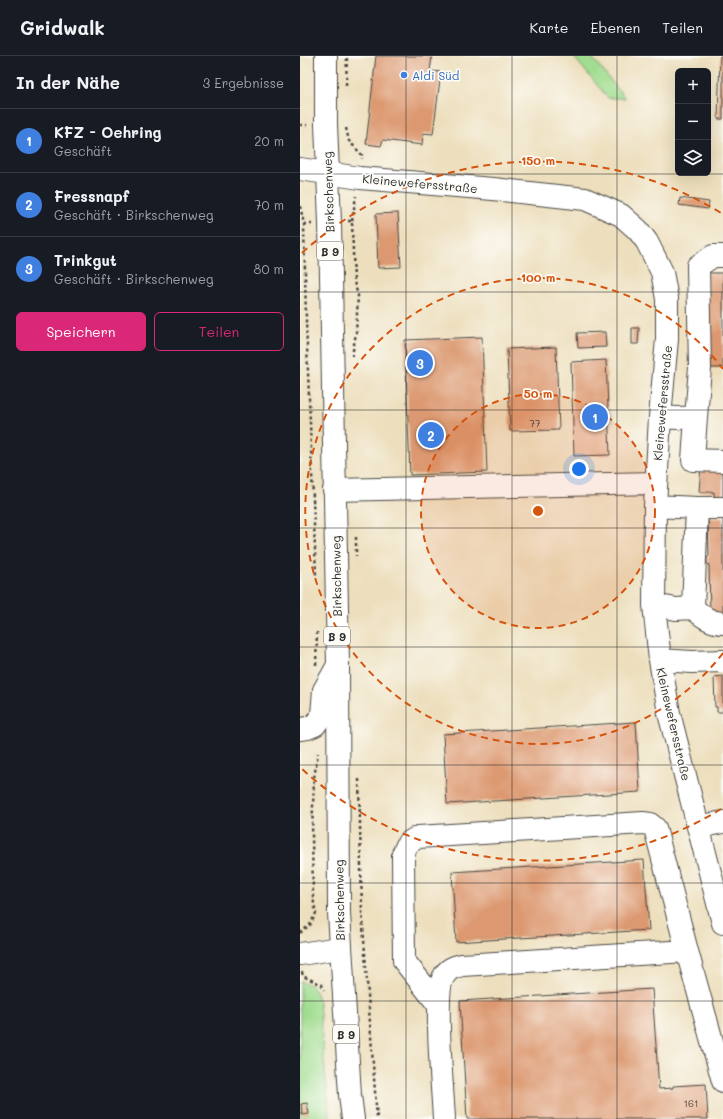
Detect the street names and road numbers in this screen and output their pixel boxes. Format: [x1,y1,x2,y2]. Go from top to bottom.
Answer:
street label: Birkschenweg [319,151,337,233]
street label: Kleinewefersstraße [362,170,478,196]
road number: B 9 [317,242,343,260]
street label: Kleinewefersstraße [649,345,675,461]
street label: Birkschenweg [327,535,345,617]
road number: B 9 [324,627,350,645]
street label: Kleinewefersstraße [653,666,695,782]
street label: Birkschenweg [330,859,348,941]
road number: B 9 [333,1025,359,1043]

